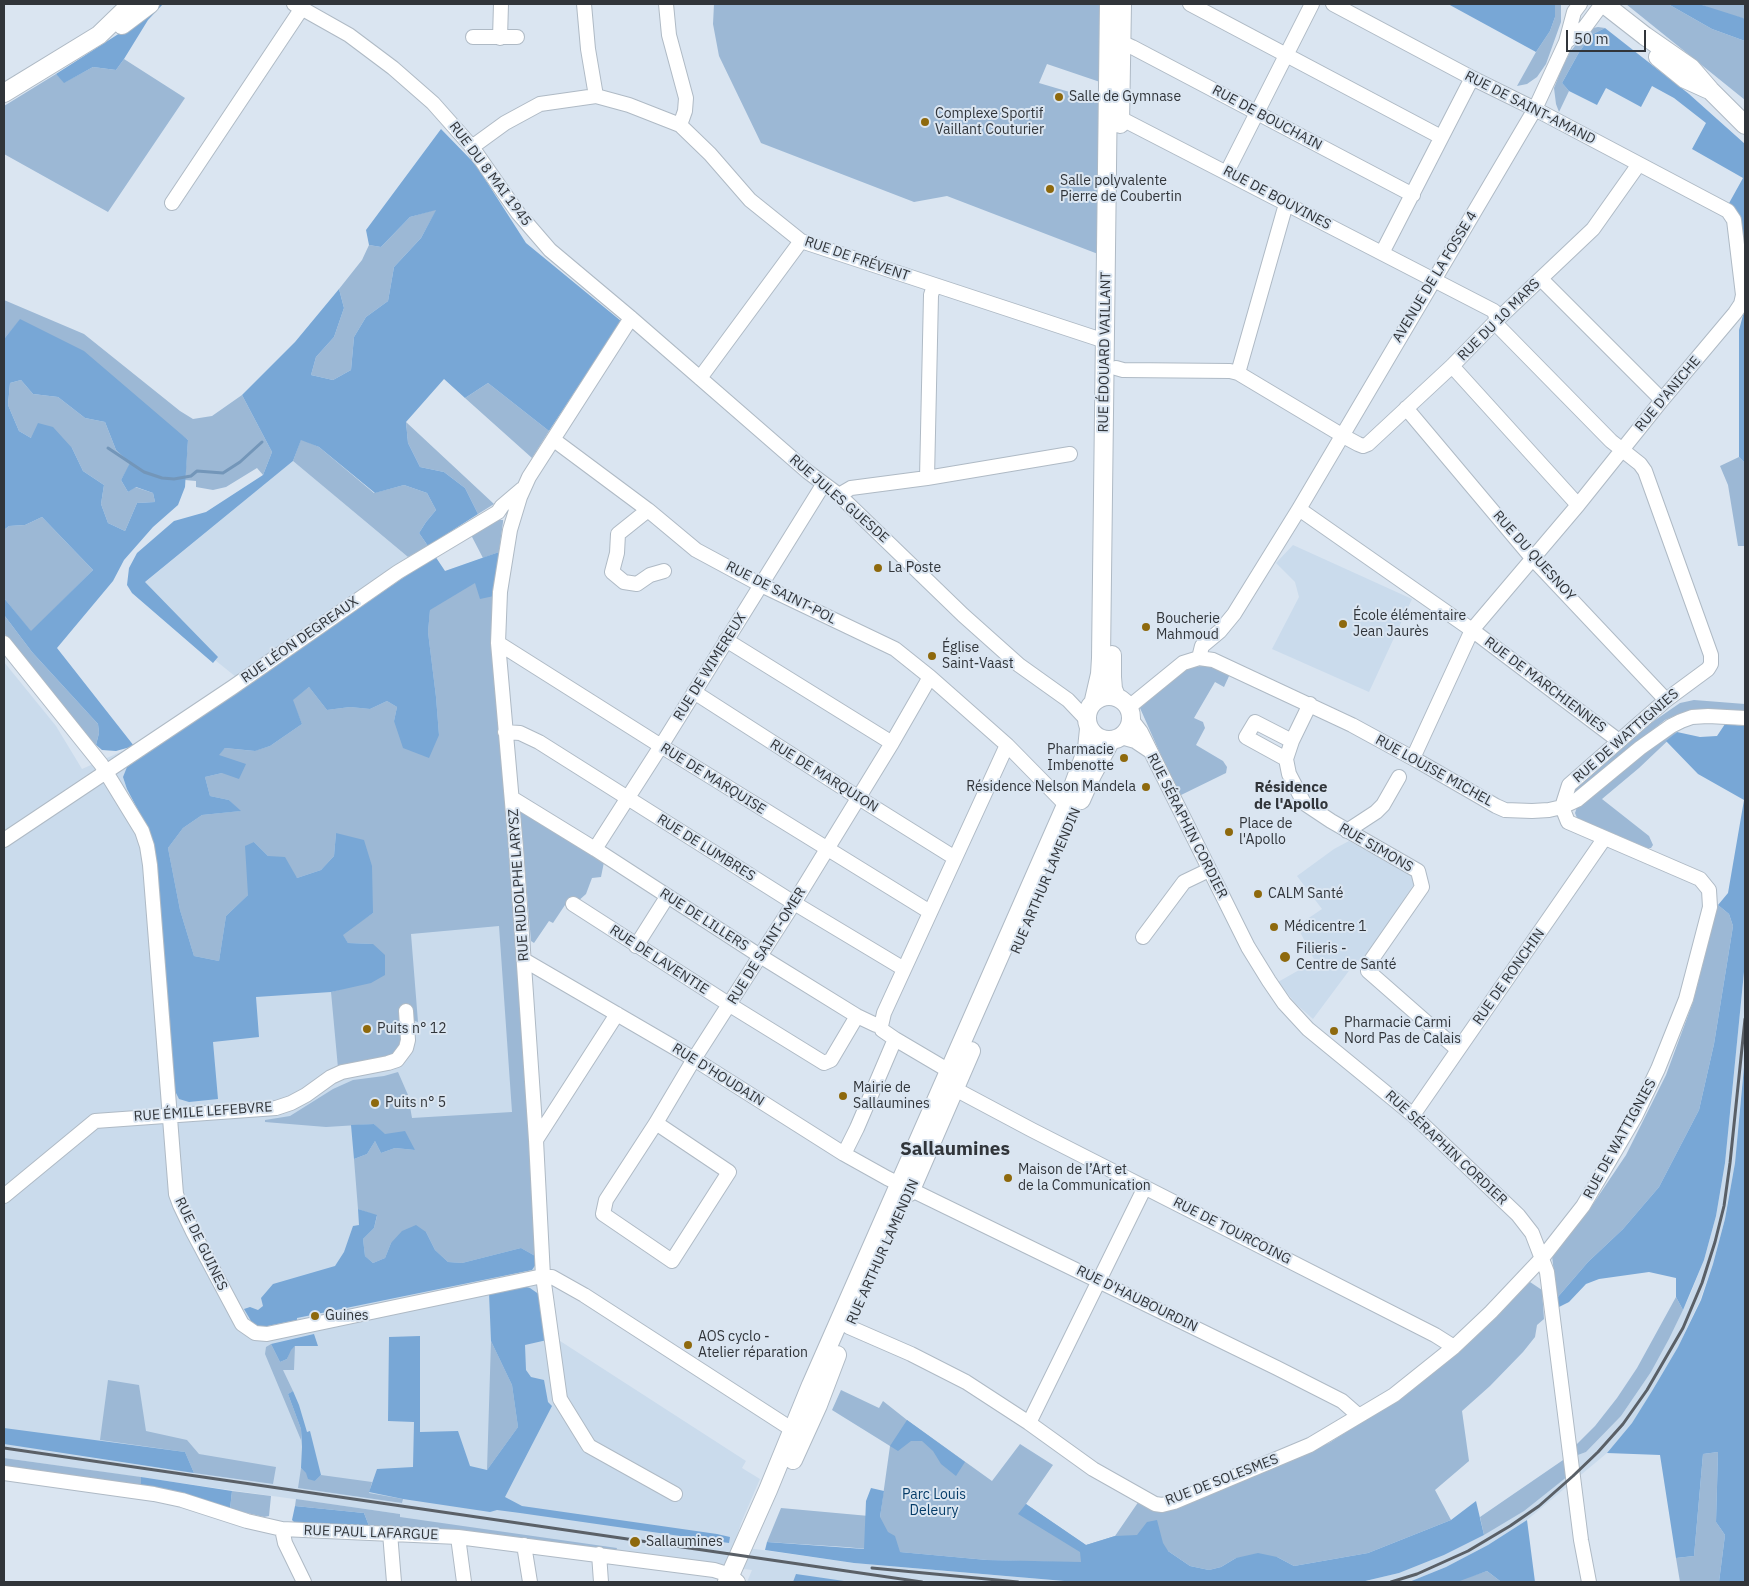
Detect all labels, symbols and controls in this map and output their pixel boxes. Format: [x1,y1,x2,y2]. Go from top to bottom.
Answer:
scale bar [1569,20,1649,52]
text: 50 m [1574,29,1609,48]
street label: RUE DE SAINT-AMAND [1462,68,1598,148]
street label: RUE DE BOUCHAIN [1209,82,1325,154]
place label: Salle de Gymnase [1069,89,1181,105]
marker: Salle de Gymnase [1053,91,1065,103]
place label: Complexe Sportif Vaillant Couturier [935,106,1044,138]
marker: Complexe Sportif Vaillant Couturier [919,116,931,128]
street label: RUE DU 8 MAI 1945 [445,118,535,230]
street label: RUE DE BOUVINES [1220,163,1334,233]
place label: Salle polyvalente Pierre de Coubertin [1060,173,1182,206]
marker: Salle polyvalente Pierre de Coubertin [1044,183,1056,195]
street label: AVENUE DE LA FOSSE 4 [1389,208,1481,346]
street label: RUE DE FRÉVENT [802,233,912,285]
street label: RUE ÉDOUARD VAILLANT [1095,271,1115,433]
street label: RUE DU 10 MARS [1454,275,1544,365]
street label: RUE D'ANICHE [1632,353,1704,435]
street label: RUE JULES GUESDE [786,451,892,547]
street label: RUE DU QUESNOY [1489,508,1579,604]
street label: RUE DE SAINT-POL [723,558,839,628]
place label: La Poste [888,560,941,576]
marker: La Poste [872,562,884,574]
street label: RUE LÉON DEGREAUX [238,593,362,687]
place label: École élémentaire Jean Jaurès [1353,608,1466,640]
street label: RUE DE WIMEREUX [670,610,750,724]
place label: Boucherie Mahmoud [1156,611,1220,644]
marker: École élémentaire Jean Jaurès [1337,618,1349,630]
marker: Boucherie Mahmoud [1140,621,1152,633]
street label: RUE DE MARCHIENNES [1481,634,1609,736]
place label: Église Saint-Vaast [942,640,1014,672]
marker: Église Saint-Vaast [926,650,938,662]
street label: RUE DE WATTIGNIES [1570,686,1682,786]
street label: RUE LOUISE MICHEL [1372,732,1496,810]
street label: RUE DE MARQUION [767,736,881,816]
street label: RUE DE MARQUISE [657,740,769,818]
place label: Pharmacie Imbenotte [1047,742,1114,774]
street label: RUE SÉRAPHIN CORDIER [1143,751,1231,901]
marker: Pharmacie Imbenotte [1118,752,1130,764]
place label: Résidence Nelson Mandela [966,779,1136,795]
district label: Résidence de l'Apollo [1254,779,1328,814]
marker: Résidence Nelson Mandela [1140,781,1152,793]
street label: RUE ARTHUR LAMENDIN [1007,805,1085,957]
street label: RUE RUDOLPHE LARYSZ [505,808,533,962]
street label: RUE DE LUMBRES [654,811,758,885]
place label: Place de l'Apollo [1239,816,1293,849]
street label: RUE SIMONS [1336,820,1416,876]
marker: Place de l'Apollo [1223,826,1235,838]
street label: RUE DE SAINT-OMER [724,884,810,1008]
street label: RUE DE LILLERS [656,885,752,955]
place label: CALM Santé [1268,886,1343,902]
marker: CALM Santé [1252,888,1264,900]
place label: Médicentre 1 [1284,919,1367,935]
marker: Médicentre 1 [1268,921,1280,933]
street label: RUE DE LAVENTIE [606,922,712,998]
street label: RUE DE RONCHIN [1470,926,1548,1028]
place label: Filieris - Centre de Santé [1296,941,1397,974]
marker: Filieris - Centre de Santé [1278,950,1292,964]
place label: Pharmacie Carmi Nord Pas de Calais [1344,1015,1461,1048]
place label: Puits n° 12 [377,1021,447,1037]
marker: Puits n° 12 [361,1023,373,1035]
marker: Pharmacie Carmi Nord Pas de Calais [1328,1025,1340,1037]
street label: RUE D'HOUDAIN [669,1040,767,1110]
street label: RUE DE WATTIGNIES [1580,1076,1660,1202]
place label: Mairie de Sallaumines [853,1080,930,1112]
street label: RUE SÉRAPHIN CORDIER [1382,1087,1510,1209]
marker: Mairie de Sallaumines [837,1090,849,1102]
place label: Puits n° 5 [385,1095,446,1111]
marker: Puits n° 5 [369,1097,381,1109]
street label: RUE ÉMILE LEFEBVRE [133,1099,273,1125]
district label: Sallaumines [900,1139,1010,1161]
place label: Maison de l’Art et de la Communication [1018,1162,1151,1194]
marker: Maison de l’Art et de la Communication [1002,1172,1014,1184]
street label: RUE ARTHUR LAMENDIN [843,1177,923,1327]
street label: RUE DE TOURCOING [1170,1194,1294,1268]
street label: RUE DE GUINES [171,1195,231,1293]
street label: RUE D'HAUBOURDIN [1074,1262,1200,1336]
place label: Guines [325,1308,369,1324]
marker: Guines [309,1310,321,1322]
place label: AOS cyclo - Atelier réparation [698,1329,808,1361]
marker: AOS cyclo - Atelier réparation [682,1339,694,1351]
street label: RUE DE SOLESMES [1163,1451,1281,1509]
park label: Parc Louis Deleury [902,1487,966,1520]
street label: RUE PAUL LAFARGUE [303,1522,439,1544]
place label: Sallaumines [646,1534,723,1550]
marker: Sallaumines [628,1535,642,1549]

